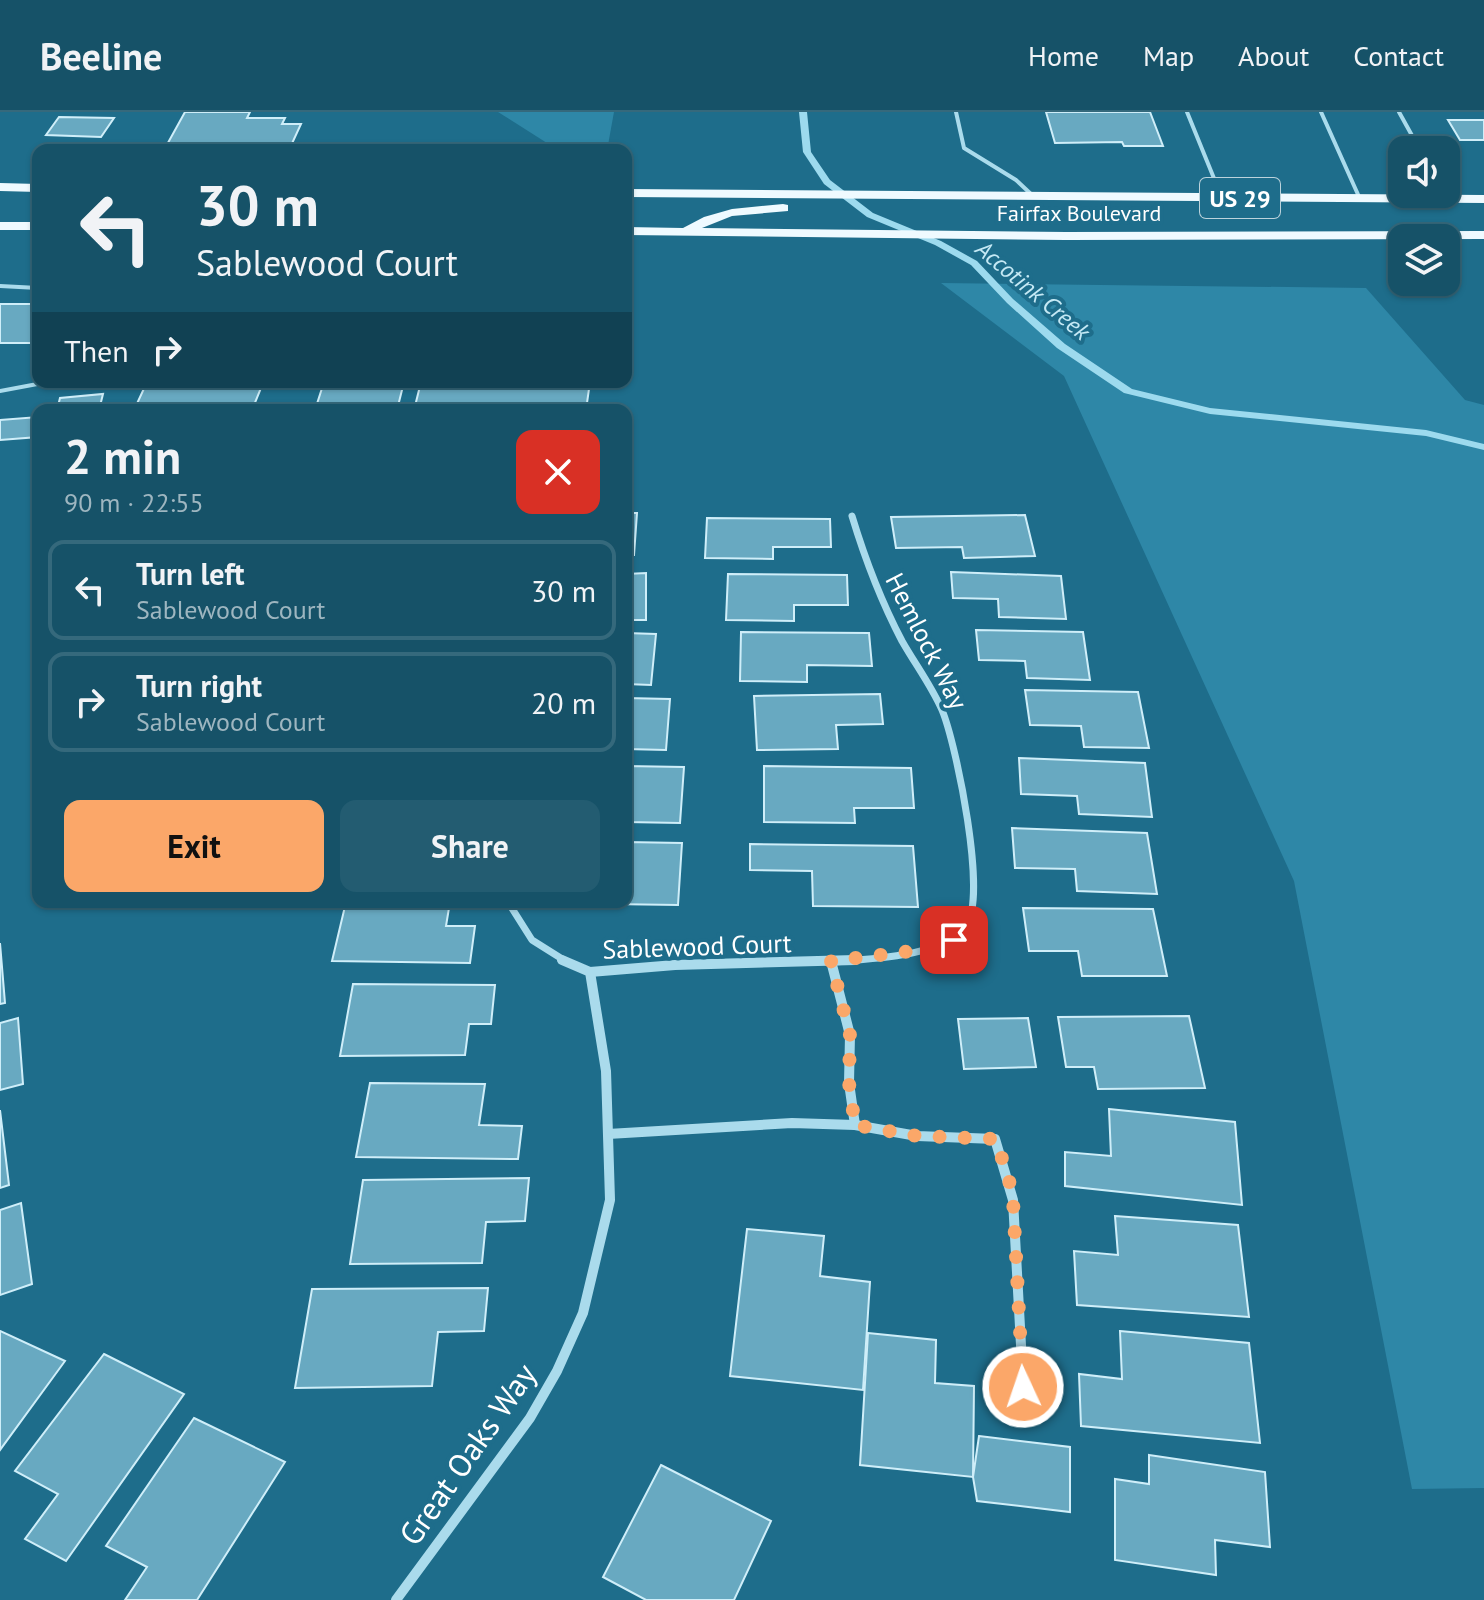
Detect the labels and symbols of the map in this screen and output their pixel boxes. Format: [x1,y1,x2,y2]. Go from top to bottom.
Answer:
road number: US 29 [1200,178,1280,218]
street label: Fairfax Boulevard [997,199,1161,227]
water label: Accotink Creek [969,232,1098,348]
street label: Hemlock Way [879,567,975,715]
pin [920,906,988,974]
street label: Sablewood Court [602,926,792,966]
position arrow [981,1345,1065,1429]
street label: Great Oaks Way [389,1355,545,1553]

